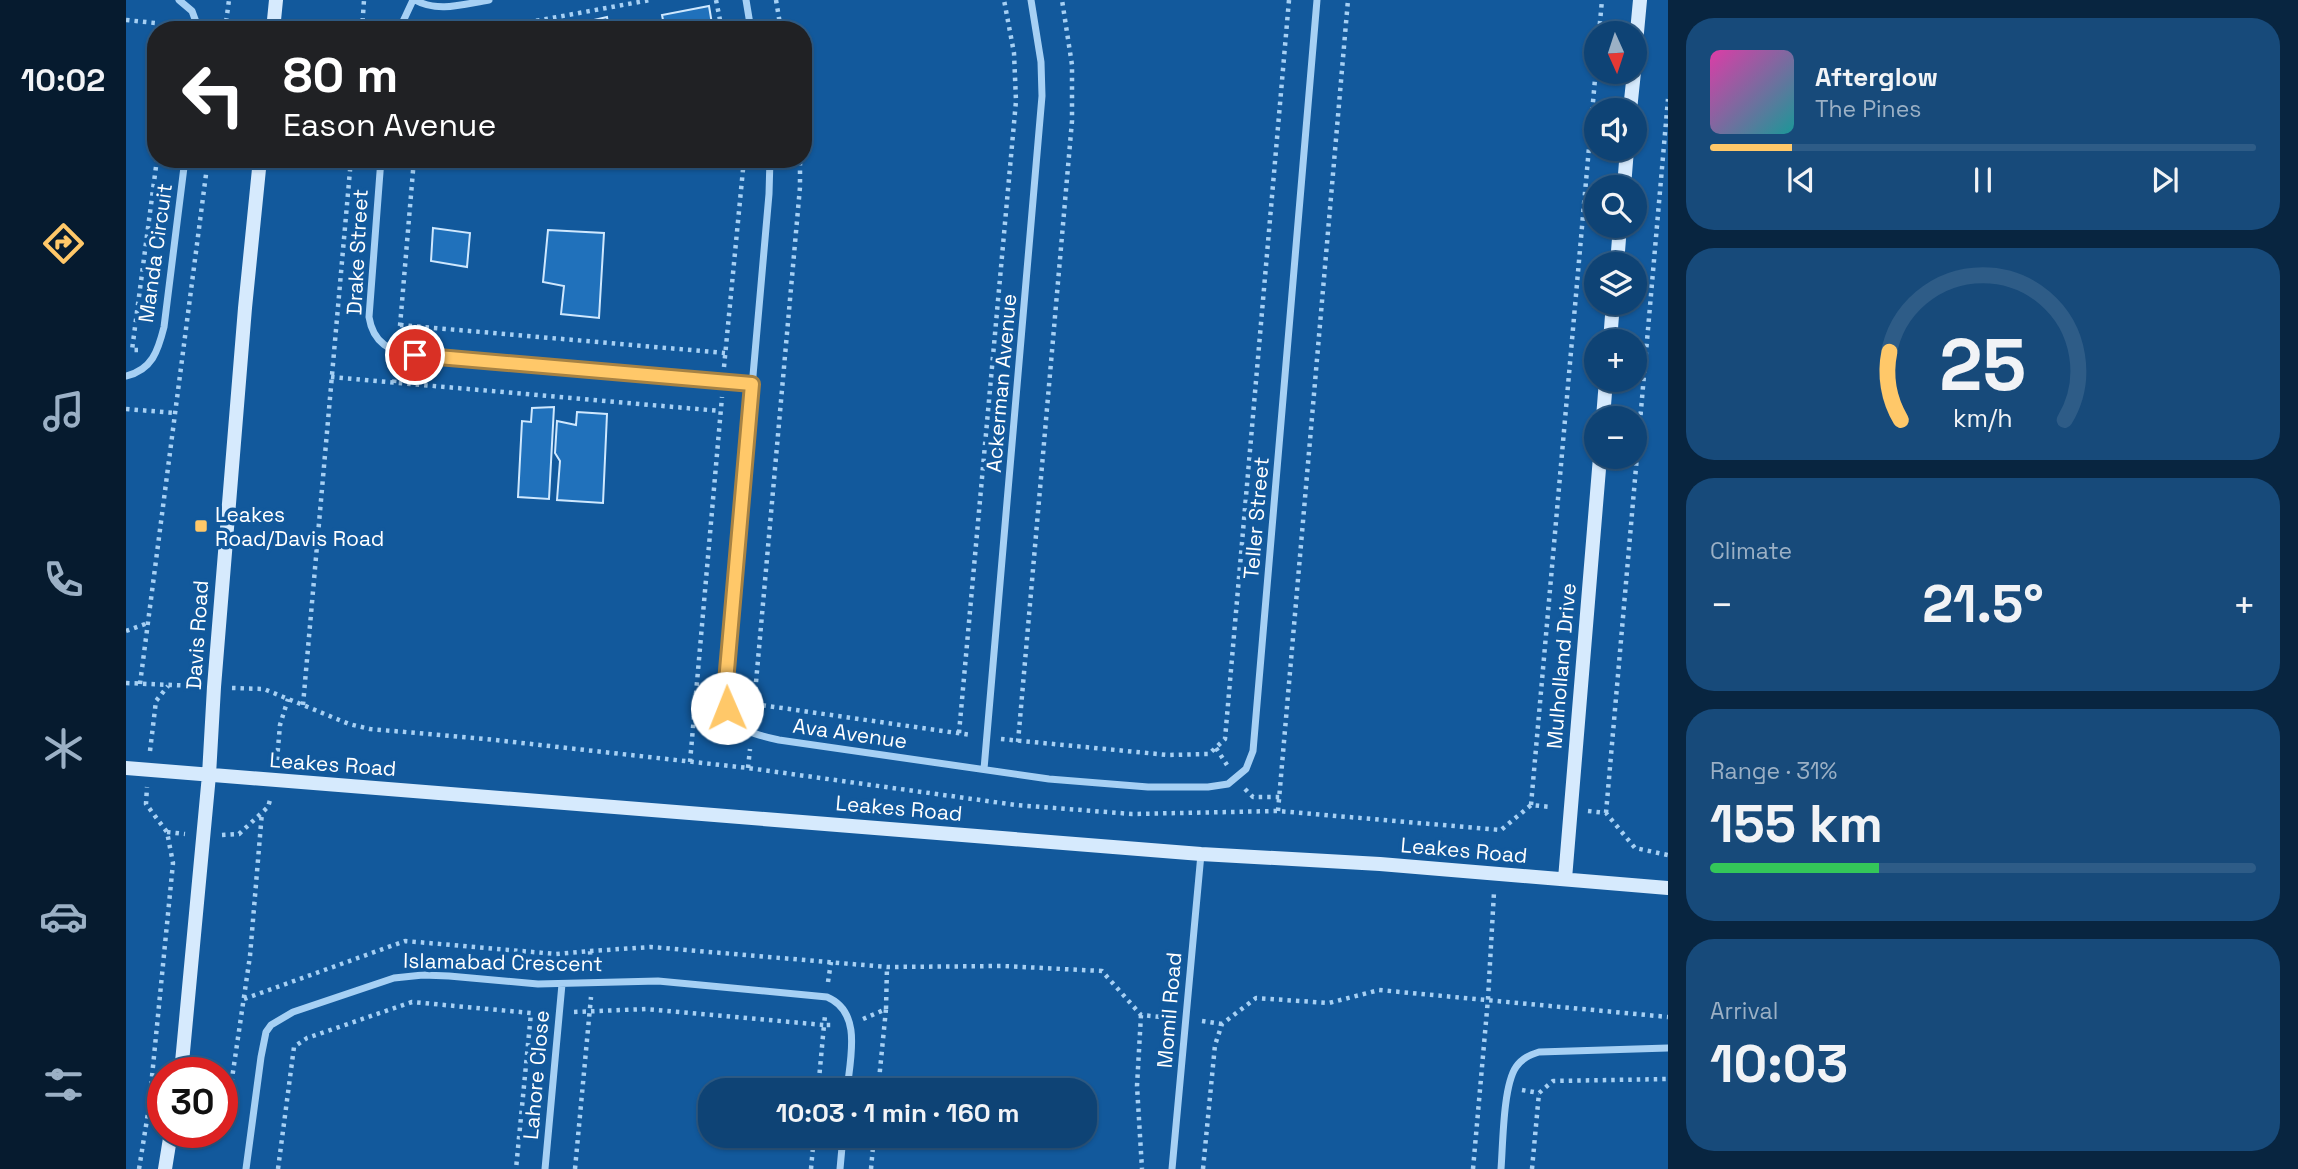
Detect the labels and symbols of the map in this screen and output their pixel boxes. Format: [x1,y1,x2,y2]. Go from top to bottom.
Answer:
north arrow [1584,21,1647,84]
street label: Manda Circuit [132,182,178,324]
street label: Drake Street [340,188,374,316]
street label: Ackerman Avenue [980,293,1022,473]
pin [385,325,445,385]
street label: Teller Street [1237,456,1275,580]
place label: Leakes Road/Davis Road [215,501,384,552]
marker: Leakes Road/Davis Road [193,518,209,534]
street label: Davis Road [180,579,214,691]
street label: Mulholland Drive [1540,582,1582,750]
position arrow [690,671,764,745]
street label: Ava Avenue [791,712,909,754]
street label: Leakes Road [269,746,397,782]
street label: Leakes Road [835,789,963,827]
street label: Leakes Road [1400,831,1528,869]
street label: Islamabad Crescent [403,947,603,977]
street label: Momil Road [1150,951,1188,1069]
street label: Lahore Close [517,1009,555,1141]
speed limit sign: 30 [147,1057,238,1148]

